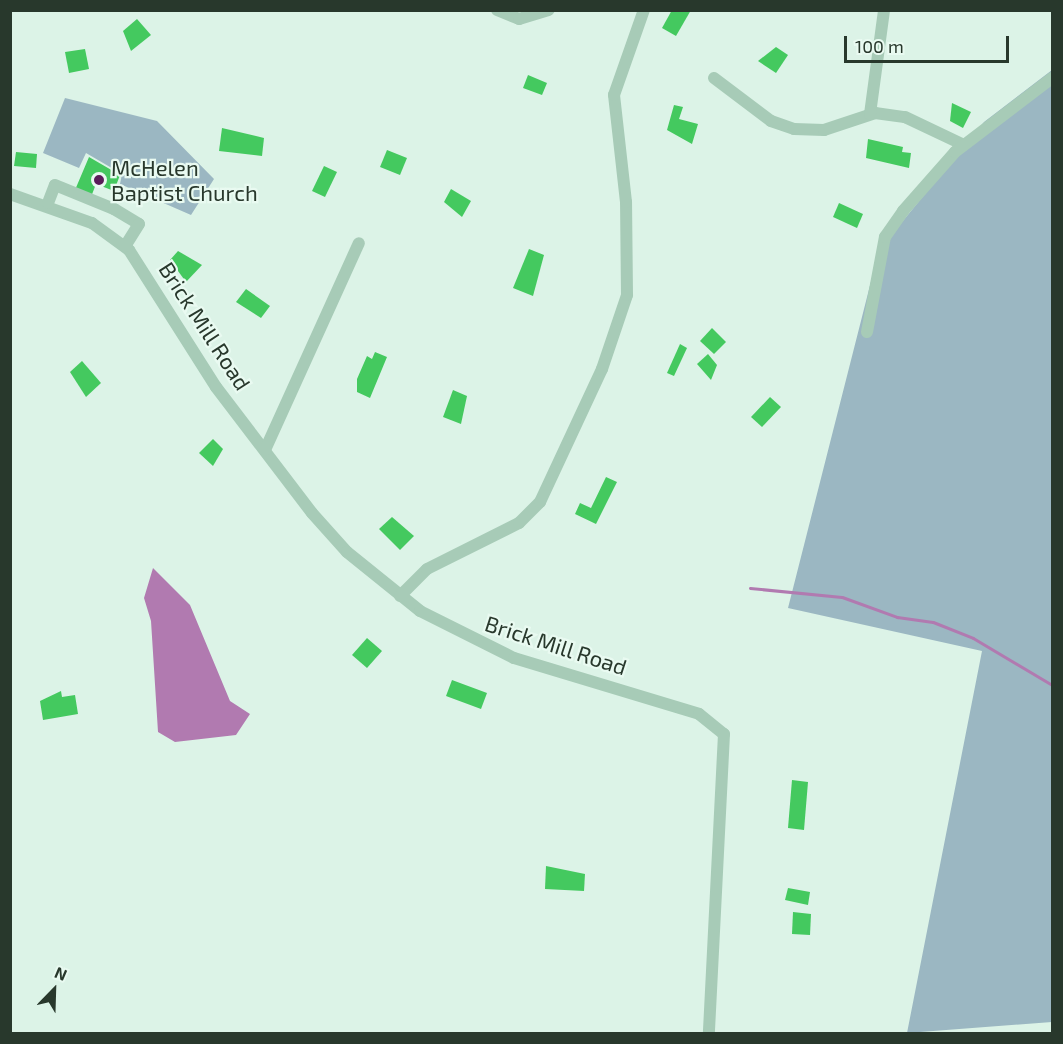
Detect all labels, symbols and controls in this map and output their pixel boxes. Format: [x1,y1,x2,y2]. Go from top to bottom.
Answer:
scale bar [847,24,1012,62]
text: 100 m [855,35,904,57]
place label: McHelen Baptist Church [111,154,258,206]
marker: McHelen Baptist Church [92,173,106,187]
street label: Brick Mill Road [154,257,256,395]
street label: Brick Mill Road [481,610,631,680]
north arrow [24,960,84,1020]
text: N [52,962,70,984]

